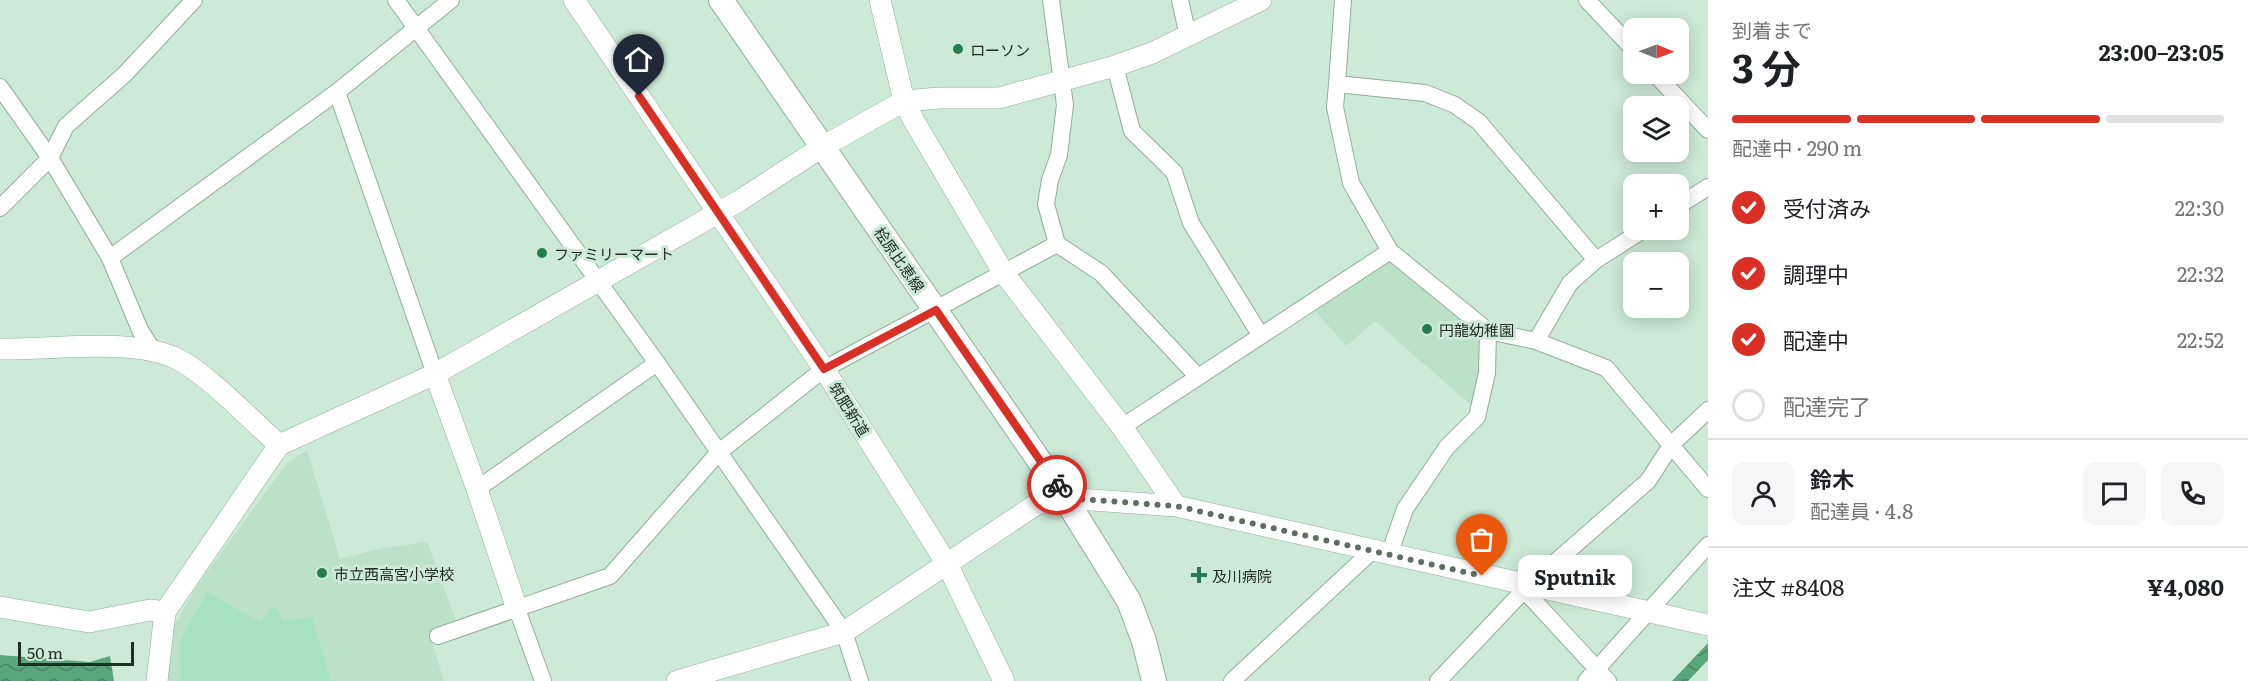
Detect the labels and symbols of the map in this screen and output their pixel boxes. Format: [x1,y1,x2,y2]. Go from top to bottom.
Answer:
north arrow [1623,18,1689,84]
pin [613,34,664,96]
place label: ローソン [970,38,1030,61]
marker: ローソン [951,42,965,56]
street label: 桧原比恵線 [869,222,931,296]
place label: ファミリーマート [554,242,674,265]
marker: ファミリーマート [535,246,549,260]
place label: 円龍幼稚園 [1439,318,1514,341]
marker: 円龍幼稚園 [1420,322,1434,336]
street label: 筑肥新道 [824,377,876,441]
courier [1027,455,1087,515]
pin [1456,514,1507,576]
callout: Sputnik [1518,555,1632,597]
place label: 市立西高宮小学校 [334,562,454,585]
place label: 及川病院 [1212,564,1272,587]
marker: 市立西高宮小学校 [315,566,329,580]
marker: 及川病院 [1190,566,1208,584]
scale bar [18,639,134,666]

